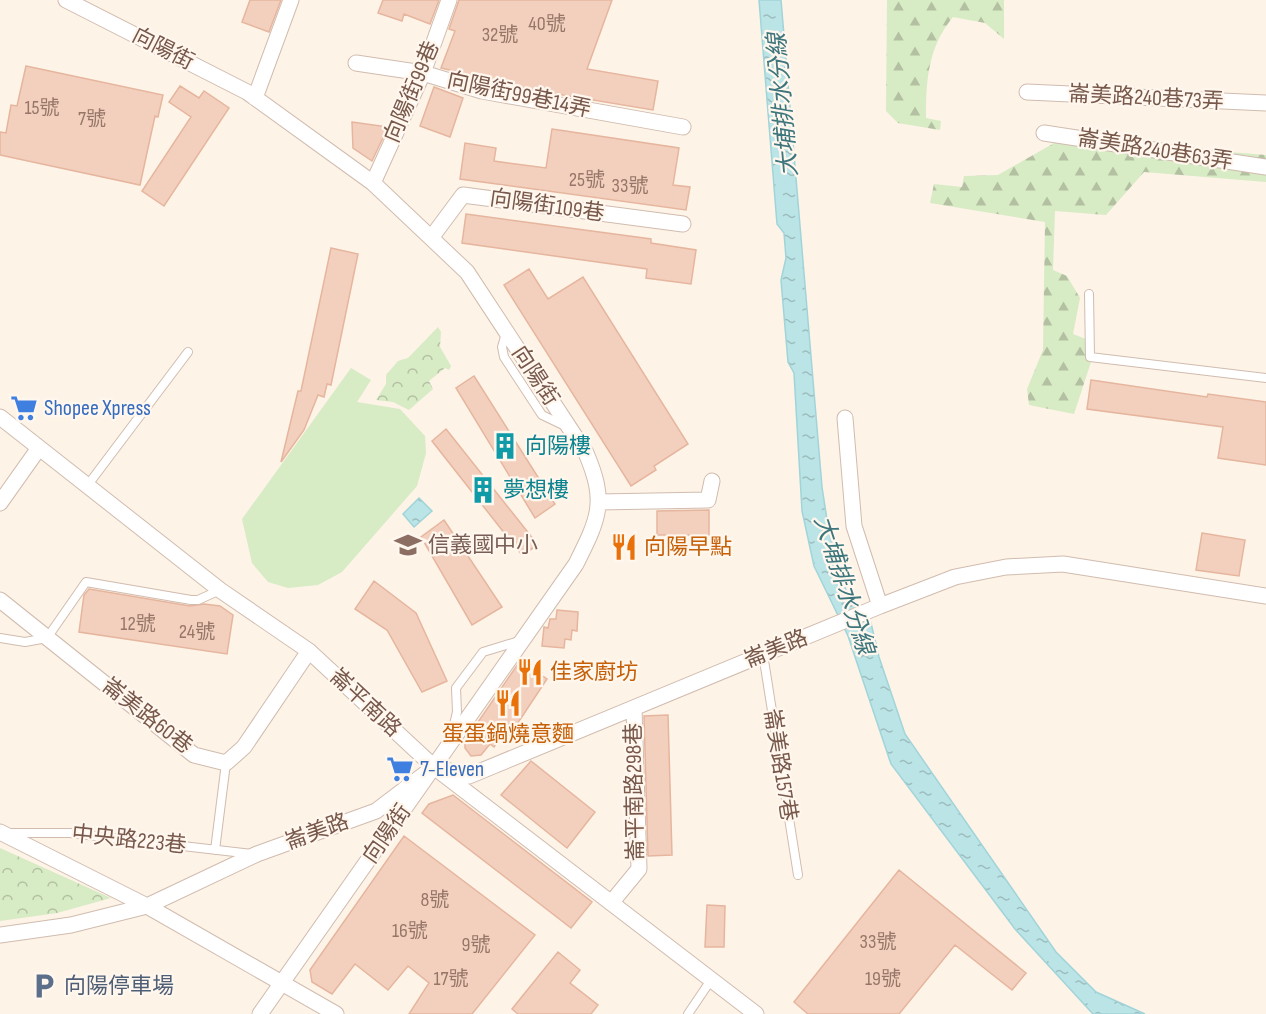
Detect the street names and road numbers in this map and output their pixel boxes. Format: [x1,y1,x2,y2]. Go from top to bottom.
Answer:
street label: 向陽街 [127,22,199,76]
street label: 向陽街99巷 [379,37,445,147]
street label: 向陽街99巷14弄 [445,67,593,123]
street label: 崙美路240巷73弄 [1067,80,1225,116]
street label: 崙美路240巷63弄 [1075,124,1235,176]
street label: 向陽街109巷 [488,185,606,227]
street label: 向陽街 [506,341,564,411]
street label: 崙美路 [740,624,812,674]
street label: 崙平南路 [324,663,406,743]
street label: 崙美路60巷 [96,672,198,760]
street label: 崙美路157巷 [758,707,802,823]
street label: 崙平南路298巷 [620,723,650,861]
street label: 向陽街 [357,799,417,869]
street label: 崙美路 [281,808,353,856]
street label: 中央路223巷 [70,821,188,859]

